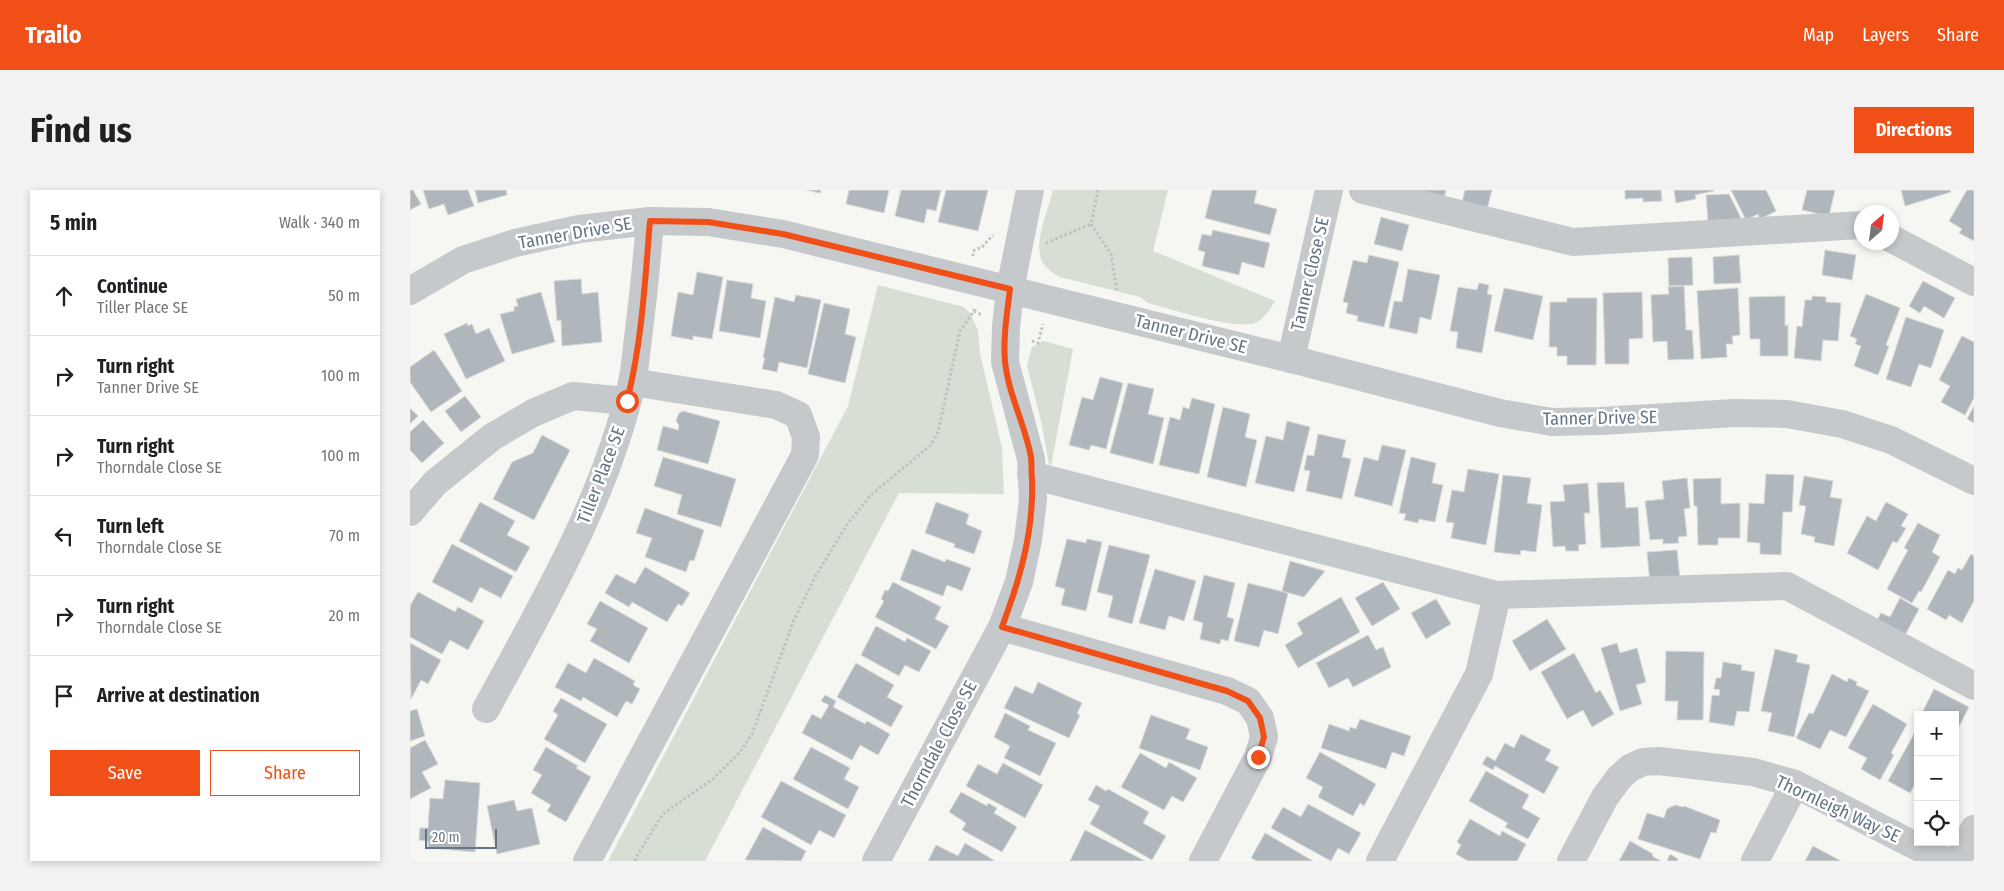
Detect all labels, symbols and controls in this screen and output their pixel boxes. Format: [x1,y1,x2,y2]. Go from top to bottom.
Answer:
text: Trailo [25,21,82,49]
text: Map [1803,24,1834,46]
text: Layers [1862,24,1909,46]
text: Share [1937,24,1979,46]
button: Directions [1854,107,1974,153]
text: Find us [30,109,132,151]
north arrow [1854,205,1899,250]
text: 5 min [50,210,97,236]
street label: Tanner Drive SE [517,212,633,254]
text: Walk · 340 m [279,213,360,232]
street label: Tanner Close SE [1286,215,1334,333]
text: Continue [97,275,168,298]
icon: ahead [50,282,78,310]
text: 50 m [328,286,360,305]
text: Tiller Place SE [97,298,188,317]
street label: Tanner Drive SE [1133,309,1249,359]
text: Turn right [97,355,174,378]
icon: right [50,362,78,390]
text: 100 m [321,366,360,385]
text: Tanner Drive SE [97,378,199,397]
route start [616,390,639,413]
street label: Tanner Drive SE [1543,406,1657,430]
street label: Tiller Place SE [572,423,630,527]
text: Turn right [97,435,174,458]
icon: right [50,442,78,470]
text: 100 m [321,446,360,465]
text: Thorndale Close SE [97,458,222,477]
text: Turn left [97,515,164,538]
icon: left [50,522,78,550]
text: 70 m [329,526,360,545]
text: Thorndale Close SE [97,538,222,557]
text: Turn right [97,595,174,618]
icon: right [50,602,78,630]
text: 20 m [329,606,360,625]
text: Thorndale Close SE [97,618,222,637]
street label: Thorndale Close SE [896,677,982,811]
icon: arrive [50,682,78,710]
text: Arrive at destination [97,684,260,707]
map controls [1914,711,1959,846]
button: + [1914,711,1959,756]
route end [1247,746,1270,769]
button: Save [50,750,200,796]
button: Share [210,750,360,796]
button: − [1914,756,1959,801]
street label: Thornleigh Way SE [1772,771,1904,847]
button: locate [1914,801,1959,846]
scale bar [425,826,498,849]
text: 20 m [432,829,460,846]

